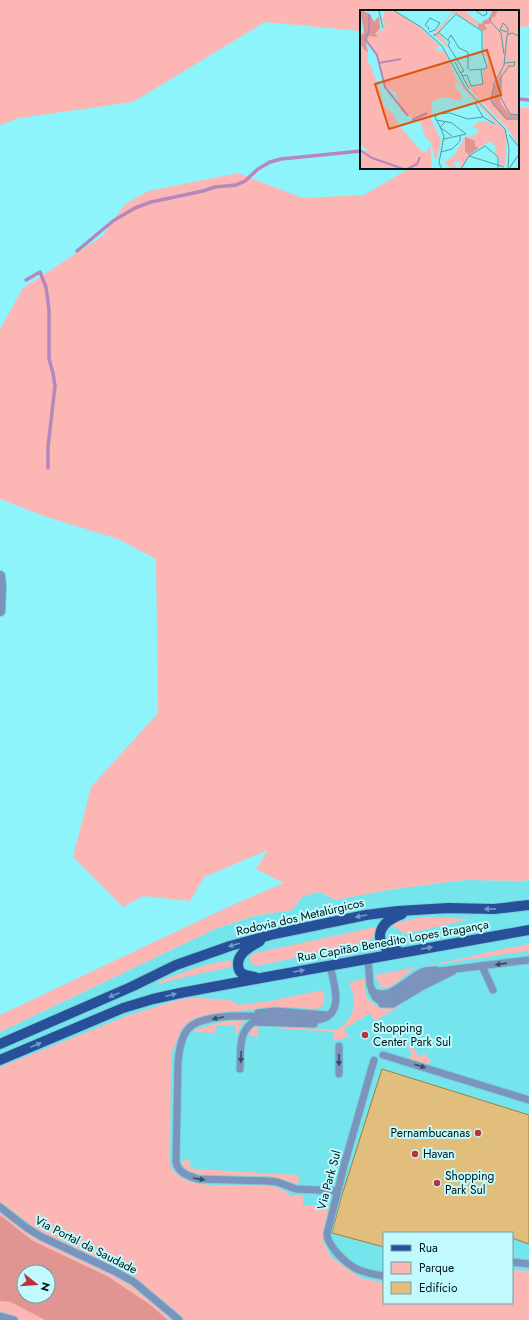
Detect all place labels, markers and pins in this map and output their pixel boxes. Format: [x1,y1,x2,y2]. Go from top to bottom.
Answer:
place label: Shopping Center Park Sul [373,1019,451,1051]
marker: Shopping Center Park Sul [360,1030,370,1040]
place label: Pernambucanas [390,1124,470,1142]
marker: Pernambucanas [473,1128,483,1138]
place label: Havan [423,1145,455,1163]
marker: Havan [410,1149,420,1159]
place label: Shopping Park Sul [445,1167,494,1199]
marker: Shopping Park Sul [432,1178,442,1188]

